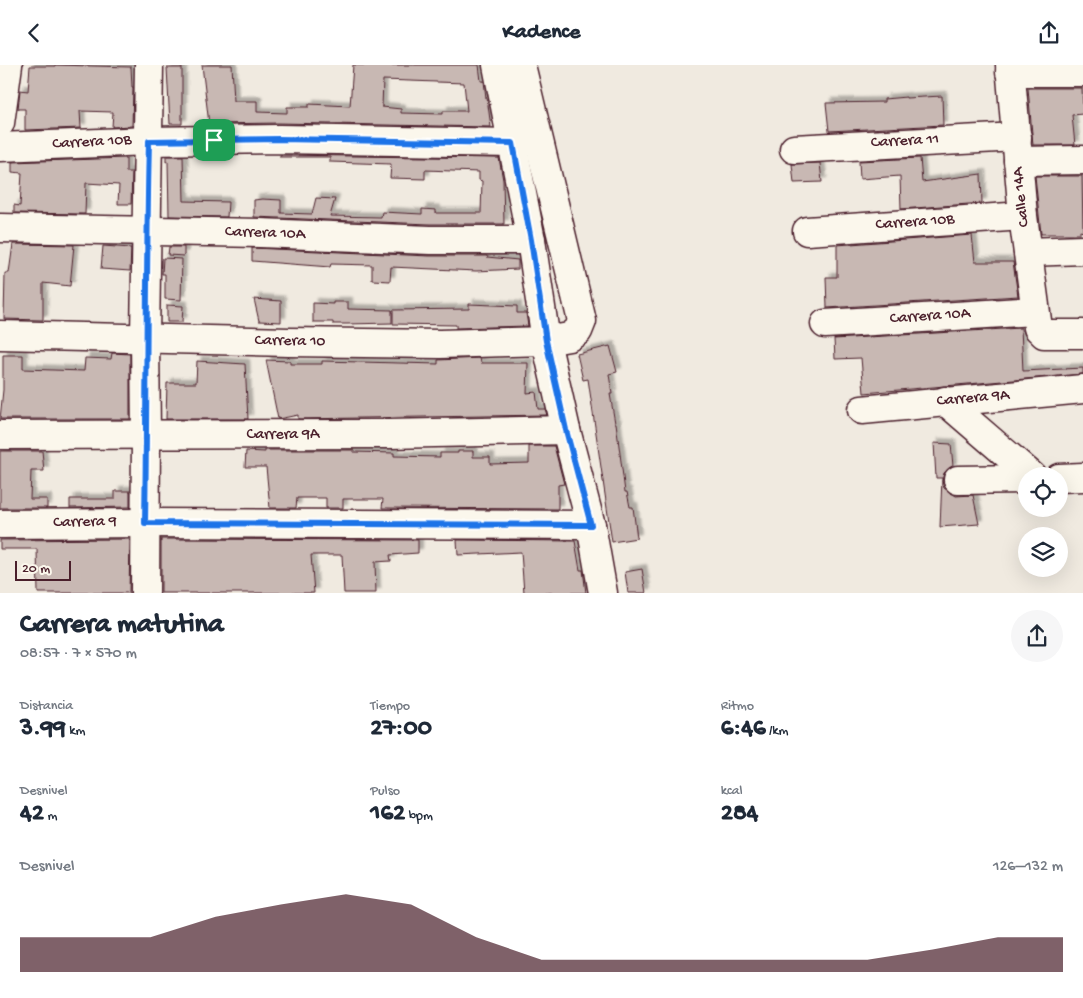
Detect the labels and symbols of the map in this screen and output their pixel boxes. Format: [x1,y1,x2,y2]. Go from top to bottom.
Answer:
pin [193,119,235,161]
street label: Carrera 10B [52,131,133,155]
street label: Carrera 11 [870,131,940,153]
street label: Calle 14A [1009,165,1035,228]
street label: Carrera 10B [875,211,956,235]
street label: Carrera 10A [224,223,307,245]
street label: Carrera 10A [889,305,972,329]
street label: Carrera 10 [254,332,326,352]
street label: Carrera 9A [936,386,1012,412]
street label: Carrera 9A [247,426,321,445]
street label: Carrera 9 [53,513,117,533]
scale bar [15,558,71,581]

